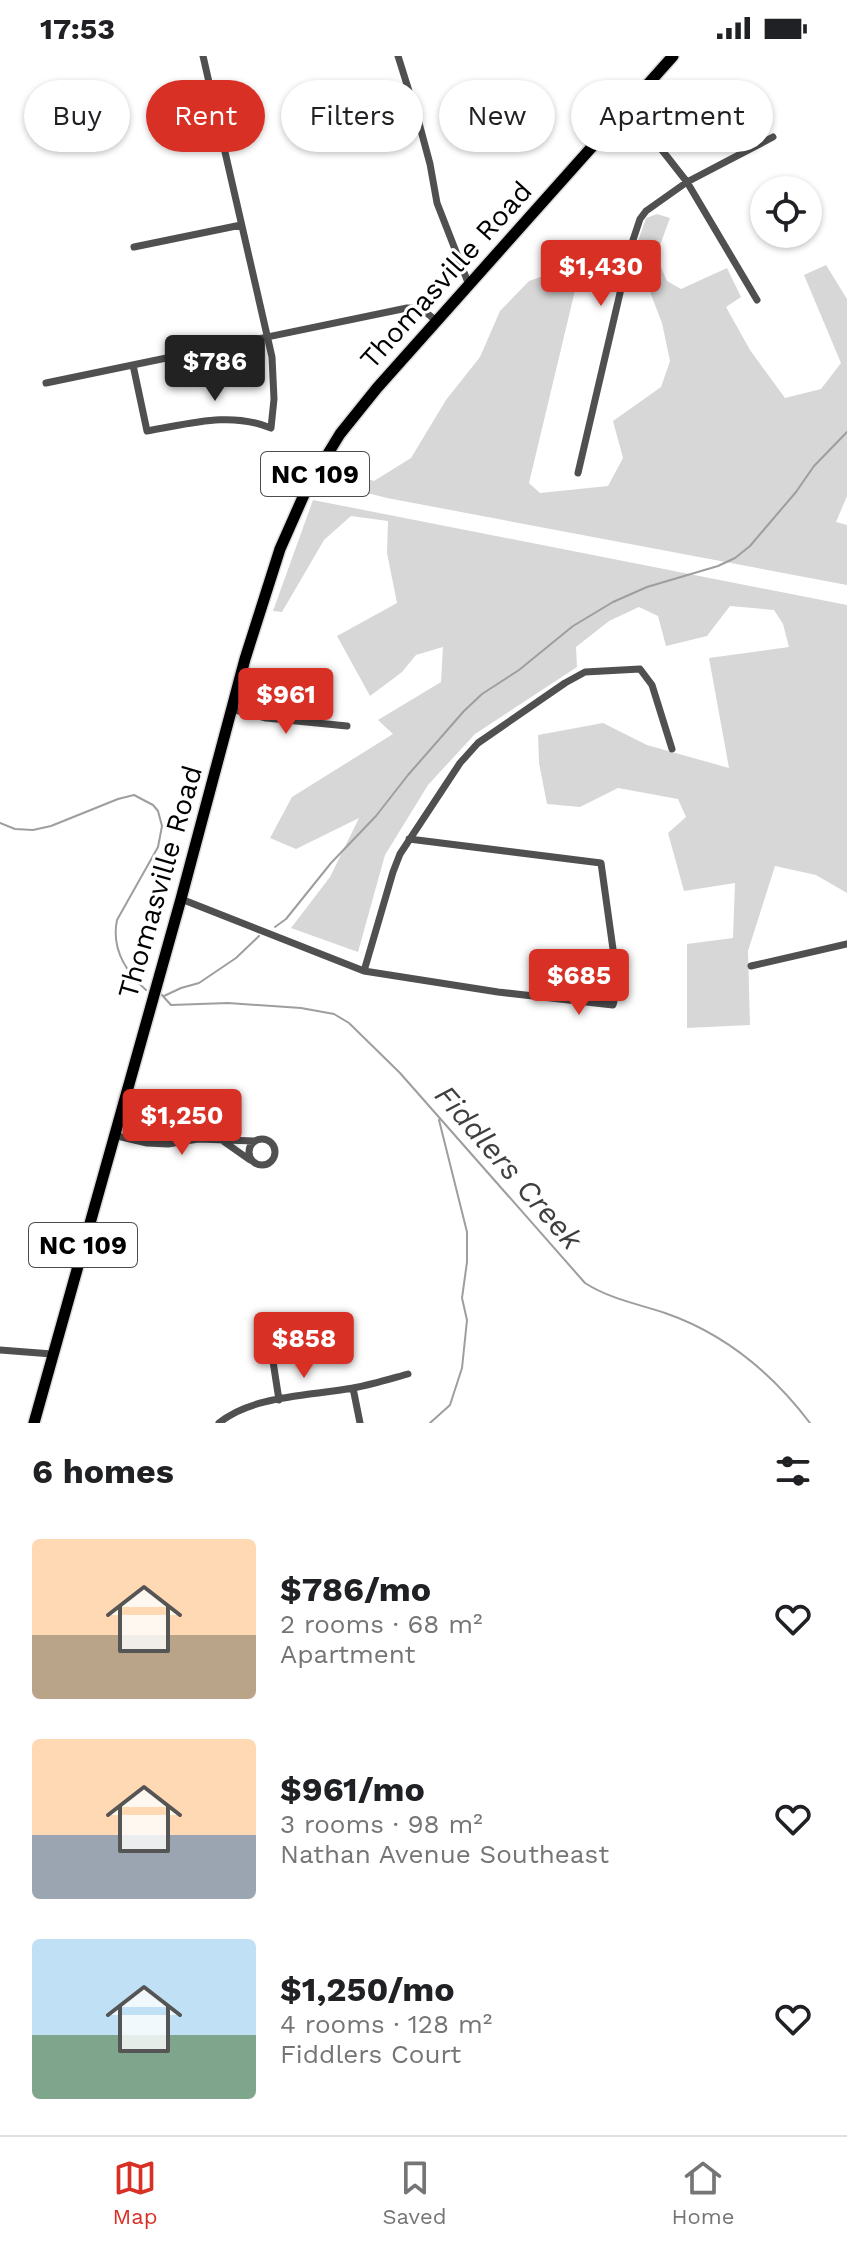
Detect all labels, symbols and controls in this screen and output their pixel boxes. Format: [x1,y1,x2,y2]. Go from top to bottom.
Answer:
text: 17:53 [40,11,115,46]
chip: Buy [24,80,130,152]
chip: Rent [146,80,265,152]
chip: Filters [281,80,423,152]
chip: New [439,80,555,152]
chip: Apartment [571,80,773,152]
street label: Thomasville Road [353,175,539,375]
map controls [750,176,822,248]
button: locate [750,176,822,248]
pin: $1,430 [536,240,666,308]
text: $1,430 [559,251,643,281]
pin: $786 [168,335,262,403]
text: $786 [183,346,247,376]
road number: NC 109 [261,452,369,496]
pin: $961 [239,668,333,736]
text: $961 [256,679,316,709]
street label: Thomasville Road [111,762,209,1002]
pin: $685 [532,949,626,1017]
text: $685 [547,960,611,990]
water label: Fiddlers Creek [428,1078,591,1258]
pin: $1,250 [117,1089,247,1157]
text: $1,250 [141,1100,223,1130]
road number: NC 109 [29,1223,137,1267]
pin: $858 [257,1312,351,1380]
text: $858 [272,1323,336,1353]
icon: filters [771,1449,815,1493]
text: 6 homes [32,1451,174,1491]
text: $786/mo [280,1569,431,1609]
icon: home [96,1571,192,1667]
icon: heart [771,1597,815,1641]
text: 2 rooms · 68 m² [280,1609,482,1639]
text: Apartment [280,1639,416,1669]
text: $961/mo [280,1769,425,1809]
icon: home [96,1771,192,1867]
icon: heart [771,1797,815,1841]
text: 3 rooms · 98 m² [280,1809,483,1839]
text: Nathan Avenue Southeast [280,1839,609,1869]
text: $1,250/mo [280,1969,455,2009]
icon: home [96,1971,192,2067]
icon: heart [771,1997,815,2041]
text: 4 rooms · 128 m² [280,2009,492,2039]
text: Fiddlers Court [280,2039,461,2069]
tab: Map [113,2156,157,2229]
tab: Saved [383,2156,446,2229]
tab: Home [672,2156,734,2229]

